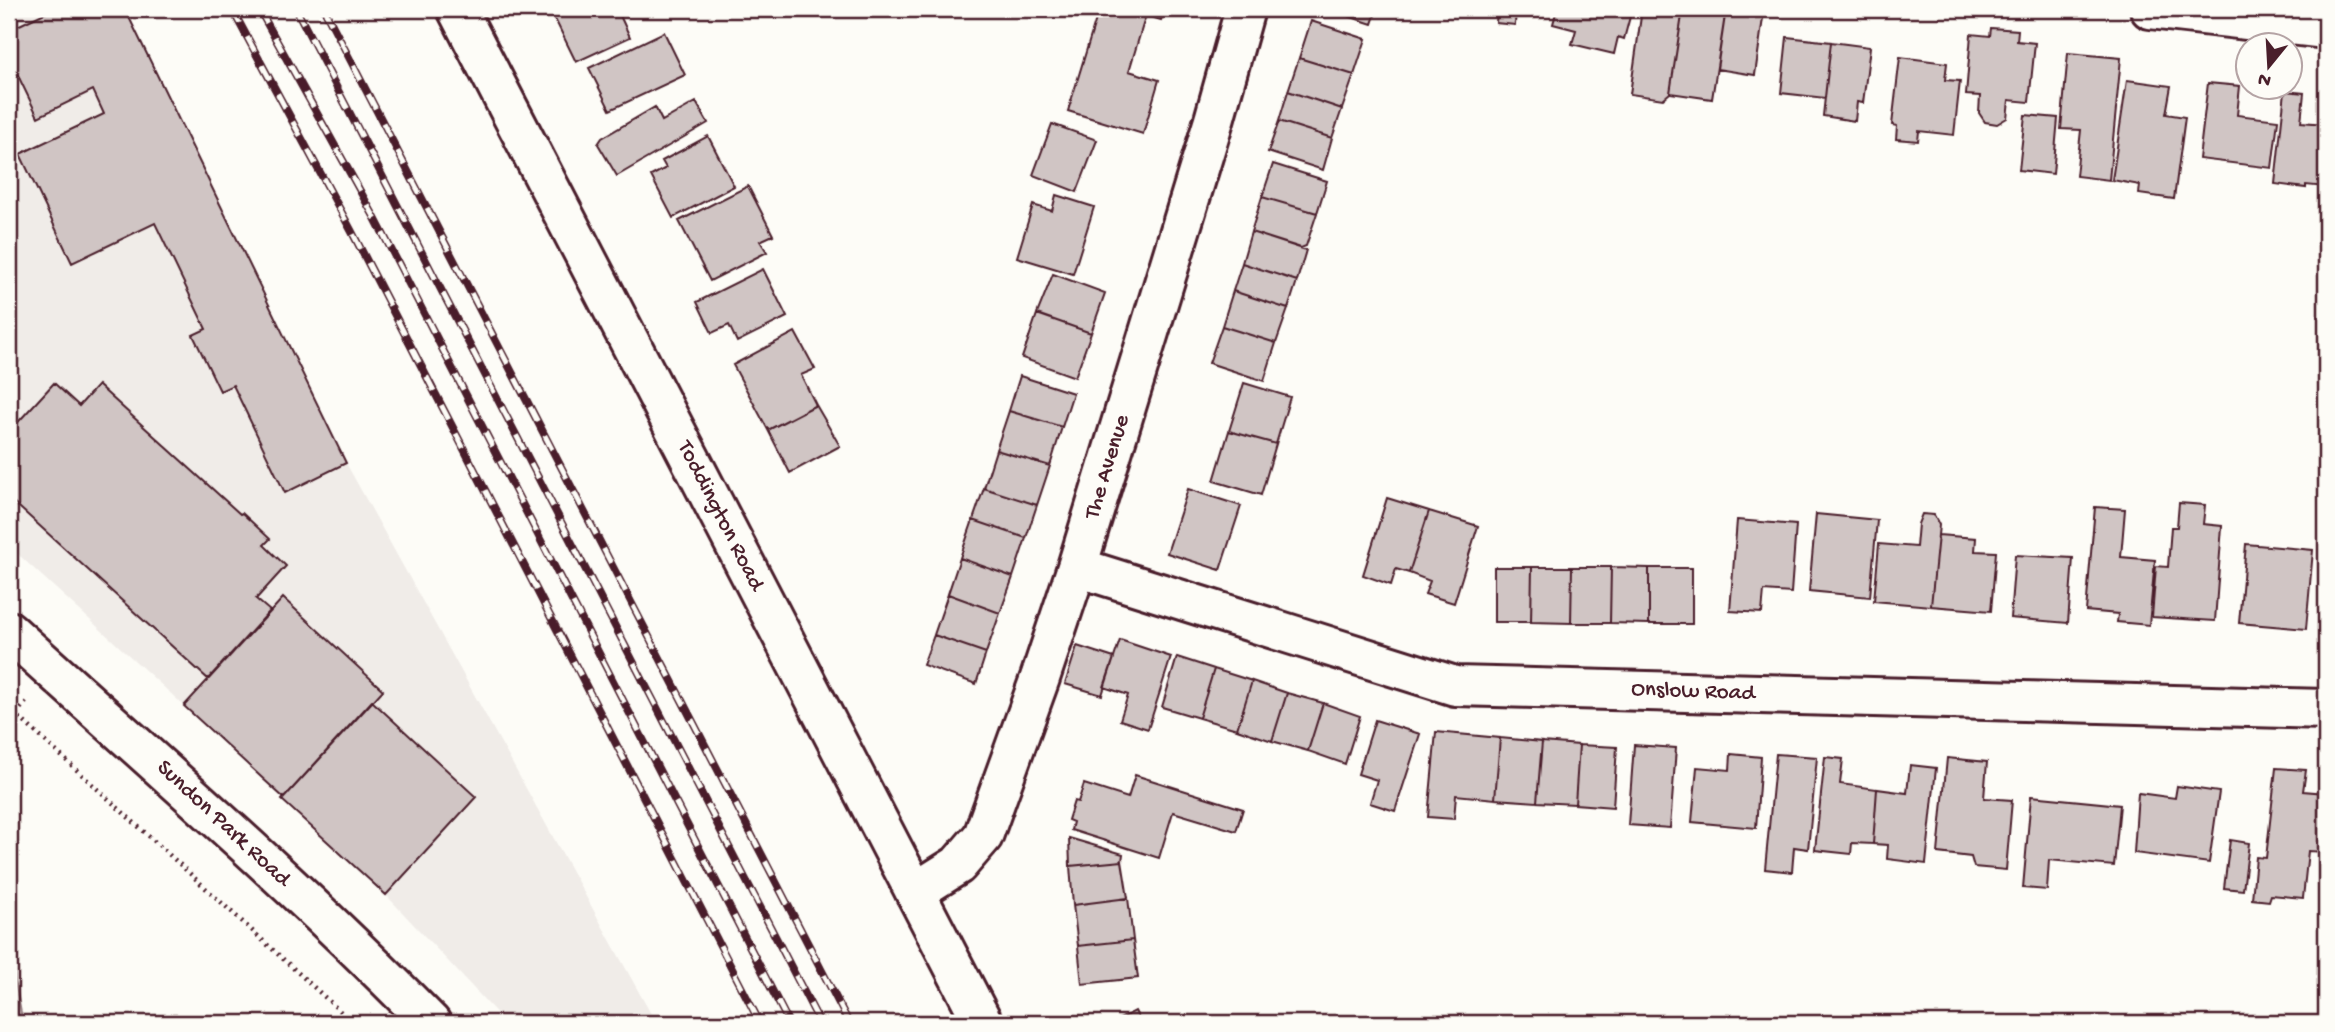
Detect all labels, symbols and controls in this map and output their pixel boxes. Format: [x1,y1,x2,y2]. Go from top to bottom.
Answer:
north arrow [2234,32,2304,102]
text: N [2255,66,2274,92]
street label: The Avenue [1079,410,1137,524]
street label: Toddington Road [670,435,770,597]
street label: Onslow Road [1631,676,1757,708]
street label: Sundon Park Road [150,755,297,894]

